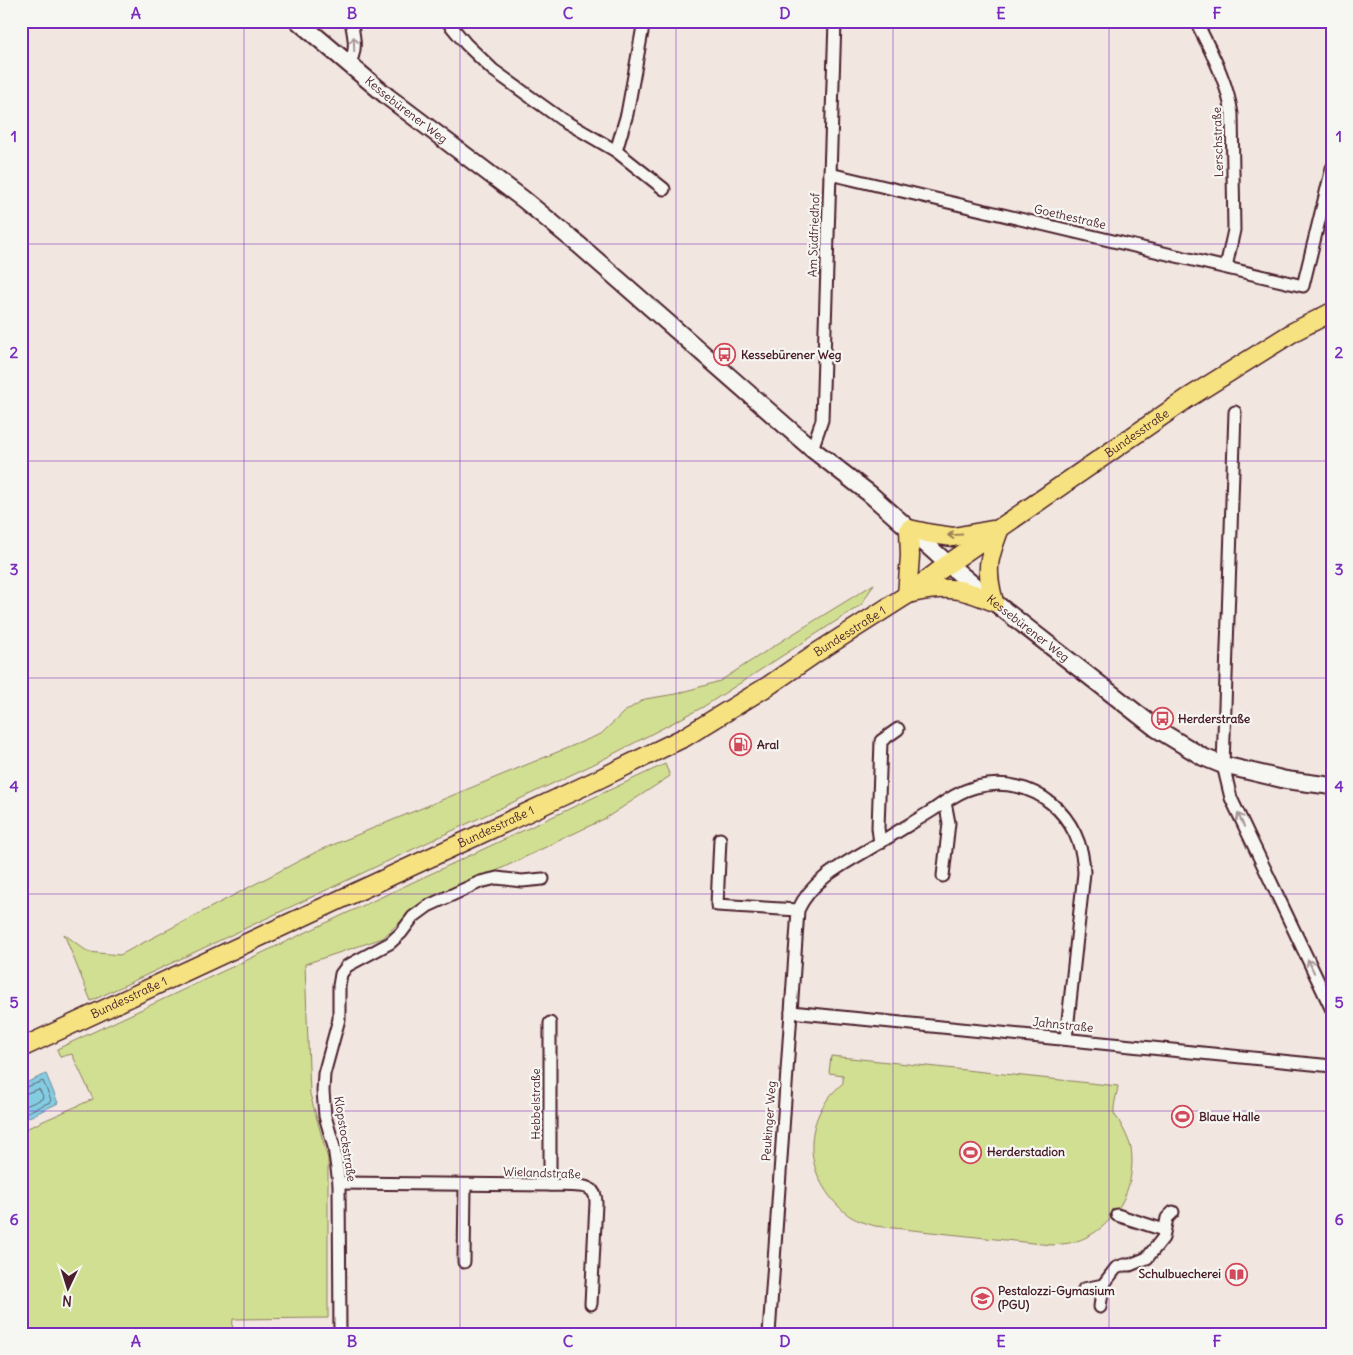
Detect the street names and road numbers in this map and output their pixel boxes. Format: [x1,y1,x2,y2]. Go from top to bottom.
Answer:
street label: Kessebürener Weg [362,73,451,146]
street label: Lerschstraße [1209,107,1226,177]
street label: Am Südfriedhof [805,192,823,277]
street label: Goethestraße [1033,201,1108,232]
street label: Bundesstraße [1102,405,1172,460]
street label: Kessebürener Weg [984,591,1072,665]
street label: Bundesstraße 1 [811,603,888,660]
street label: Bundesstraße 1 [455,802,536,851]
street label: Bundesstraße 1 [88,973,169,1022]
street label: Jahnstraße [1032,1014,1094,1035]
street label: Hebbelstraße [528,1068,543,1140]
street label: Peukinger Weg [758,1080,779,1162]
street label: Klopstockstraße [331,1095,360,1183]
street label: Wielandstraße [503,1164,581,1181]

